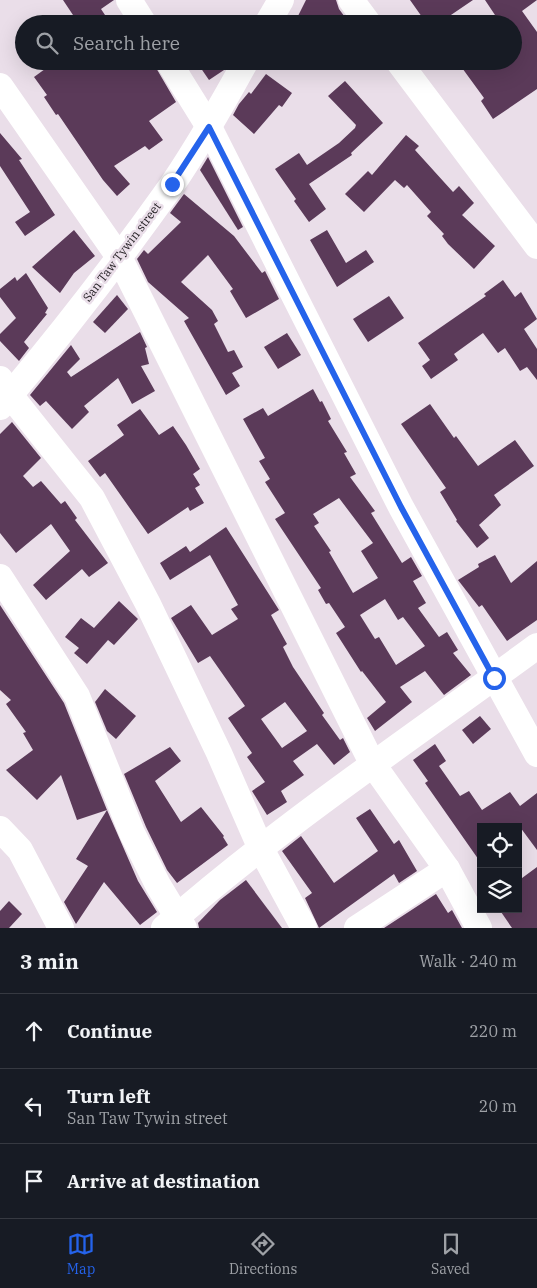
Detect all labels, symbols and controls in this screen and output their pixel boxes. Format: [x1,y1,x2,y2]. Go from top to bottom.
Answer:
search box [15,15,522,70]
icon: search [33,29,61,57]
text: Search here [73,31,180,55]
route end [161,173,184,196]
street label: San Taw Tywin street [79,199,164,304]
route start [483,667,506,690]
map controls [477,823,522,913]
button: locate [477,823,522,868]
button: layers [477,868,522,913]
text: 3 min [20,947,79,975]
text: Walk · 240 m [419,951,517,971]
icon: ahead [20,1017,48,1045]
text: Continue [67,1019,152,1043]
text: 220 m [469,1021,517,1041]
text: Turn left [67,1084,150,1108]
icon: left [20,1092,48,1120]
text: 20 m [479,1096,517,1116]
text: San Taw Tywin street [67,1108,228,1128]
icon: arrive [20,1167,48,1195]
text: Arrive at destination [67,1169,260,1193]
tab: Map [67,1230,95,1278]
tab: Directions [229,1230,297,1278]
tab: Saved [431,1230,470,1278]

